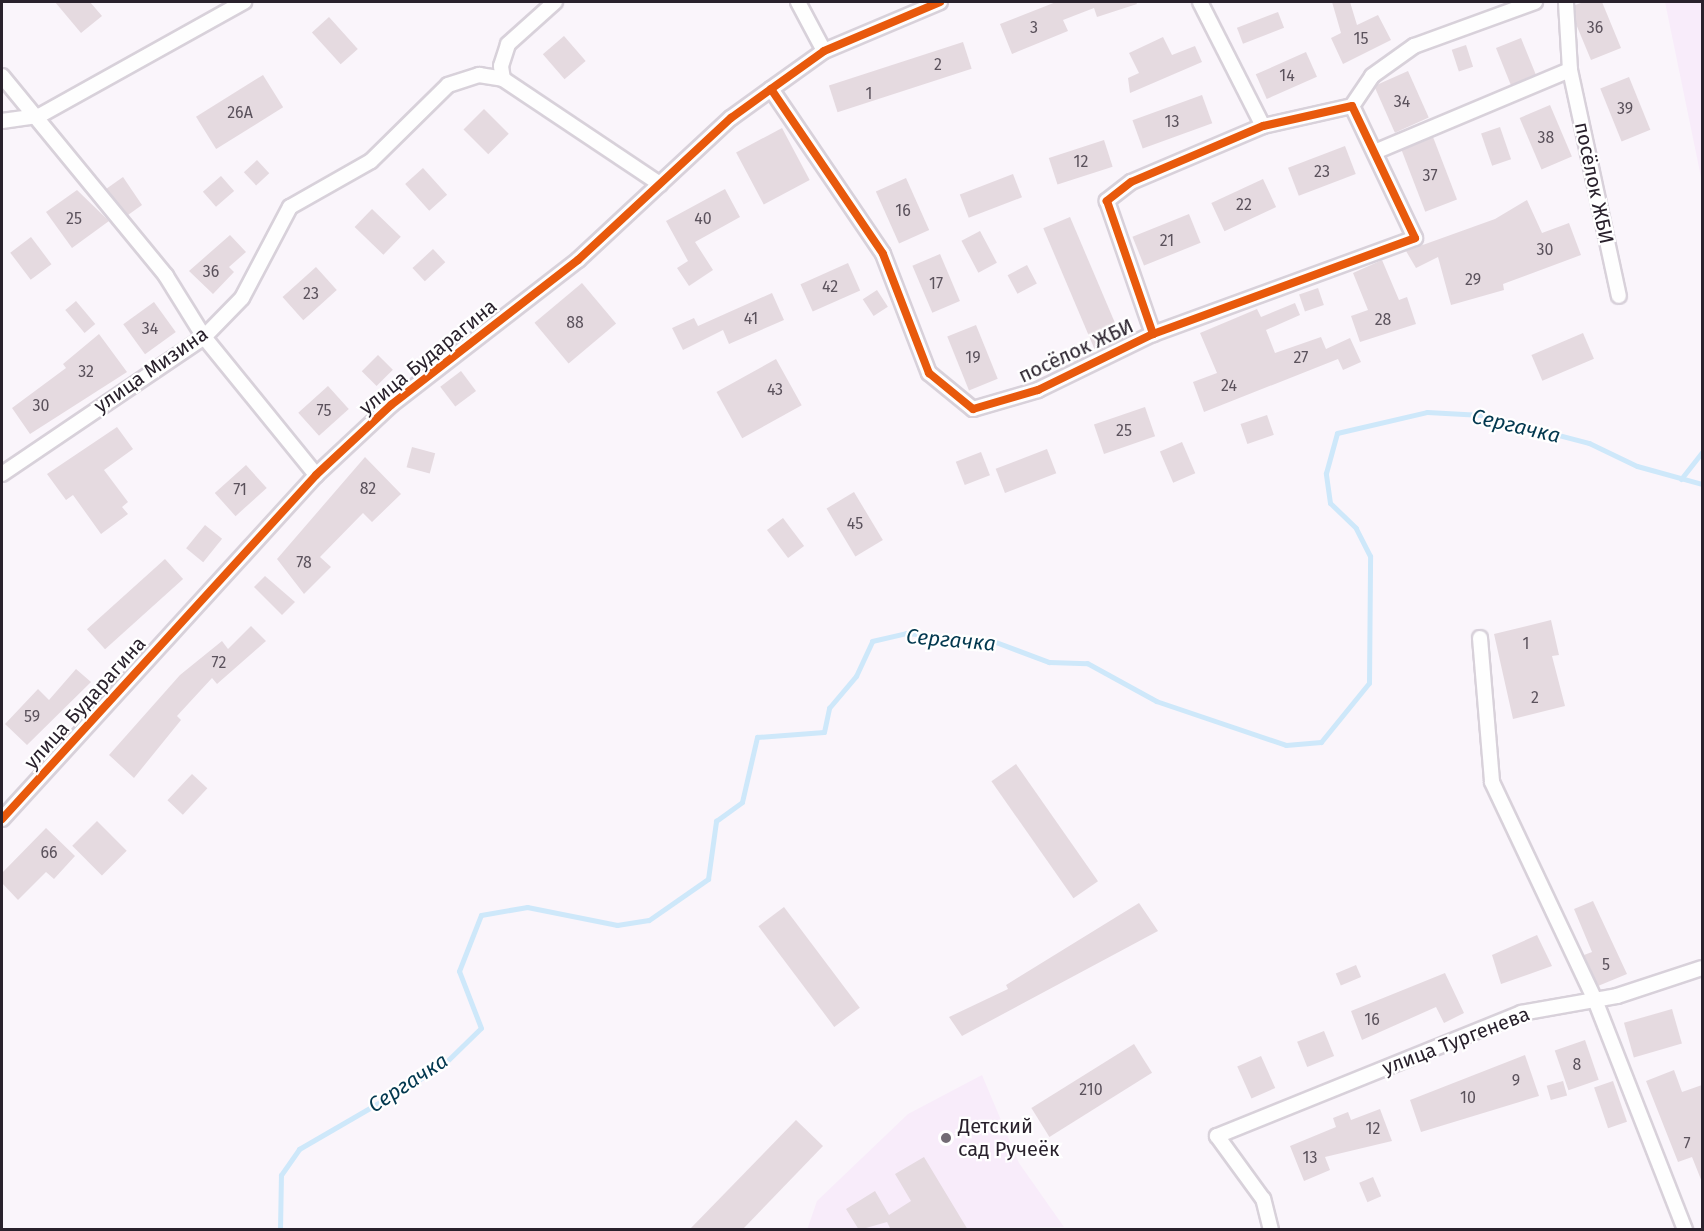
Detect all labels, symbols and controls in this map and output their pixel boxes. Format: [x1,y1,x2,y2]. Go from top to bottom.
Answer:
house number: 3 [1030,18,1038,38]
house number: 36 [1587,18,1603,38]
house number: 15 [1354,29,1368,49]
house number: 2 [934,55,942,75]
house number: 14 [1279,66,1295,86]
house number: 1 [866,84,872,104]
house number: 34 [1394,92,1410,112]
house number: 39 [1617,99,1633,119]
house number: 26А [227,103,253,123]
house number: 13 [1165,112,1179,132]
street label: посёлок ЖБИ [1569,120,1619,246]
house number: 38 [1538,128,1554,148]
house number: 12 [1074,152,1088,172]
house number: 23 [1314,162,1330,182]
house number: 37 [1422,166,1438,186]
house number: 22 [1236,195,1252,215]
house number: 16 [895,201,911,221]
house number: 25 [66,209,82,229]
house number: 40 [694,209,712,229]
house number: 21 [1160,231,1174,251]
house number: 30 [1537,240,1553,260]
house number: 36 [203,262,219,282]
house number: 29 [1465,270,1481,290]
house number: 17 [929,274,943,294]
house number: 42 [822,277,838,297]
house number: 23 [303,284,319,304]
street label: улица Бударагина [354,294,502,420]
house number: 41 [744,309,758,329]
house number: 28 [1375,310,1391,330]
house number: 88 [566,313,584,333]
street label: посёлок ЖБИ [1015,314,1137,388]
house number: 34 [142,319,158,339]
street label: улица Мизина [90,322,212,418]
house number: 19 [965,348,981,368]
house number: 27 [1294,348,1308,368]
house number: 32 [78,362,94,382]
house number: 24 [1221,376,1237,396]
house number: 43 [767,380,783,400]
house number: 30 [33,396,49,416]
house number: 75 [317,401,331,421]
water label: Сергачка [1469,404,1563,448]
house number: 25 [1116,421,1132,441]
house number: 82 [360,479,376,499]
house number: 71 [233,480,247,500]
house number: 45 [847,514,863,534]
house number: 78 [296,553,312,573]
water label: Сергачка [905,624,997,656]
street label: улица Бударагина [19,632,151,774]
house number: 1 [1523,634,1529,654]
house number: 72 [212,653,226,673]
house number: 2 [1531,688,1539,708]
house number: 59 [24,707,40,727]
house number: 66 [40,843,58,863]
house number: 5 [1602,955,1610,975]
street label: улица Тургенева [1379,1002,1533,1080]
house number: 16 [1364,1010,1380,1030]
water label: Сергачка [363,1048,453,1118]
house number: 8 [1573,1055,1581,1075]
house number: 9 [1512,1071,1520,1091]
house number: 210 [1079,1080,1103,1100]
house number: 10 [1460,1088,1476,1108]
place label: Детский сад Ручеёк [958,1114,1059,1161]
house number: 12 [1366,1119,1380,1139]
marker: Детский сад Ручеёк [939,1131,953,1145]
house number: 7 [1683,1134,1691,1154]
house number: 13 [1303,1148,1317,1168]

